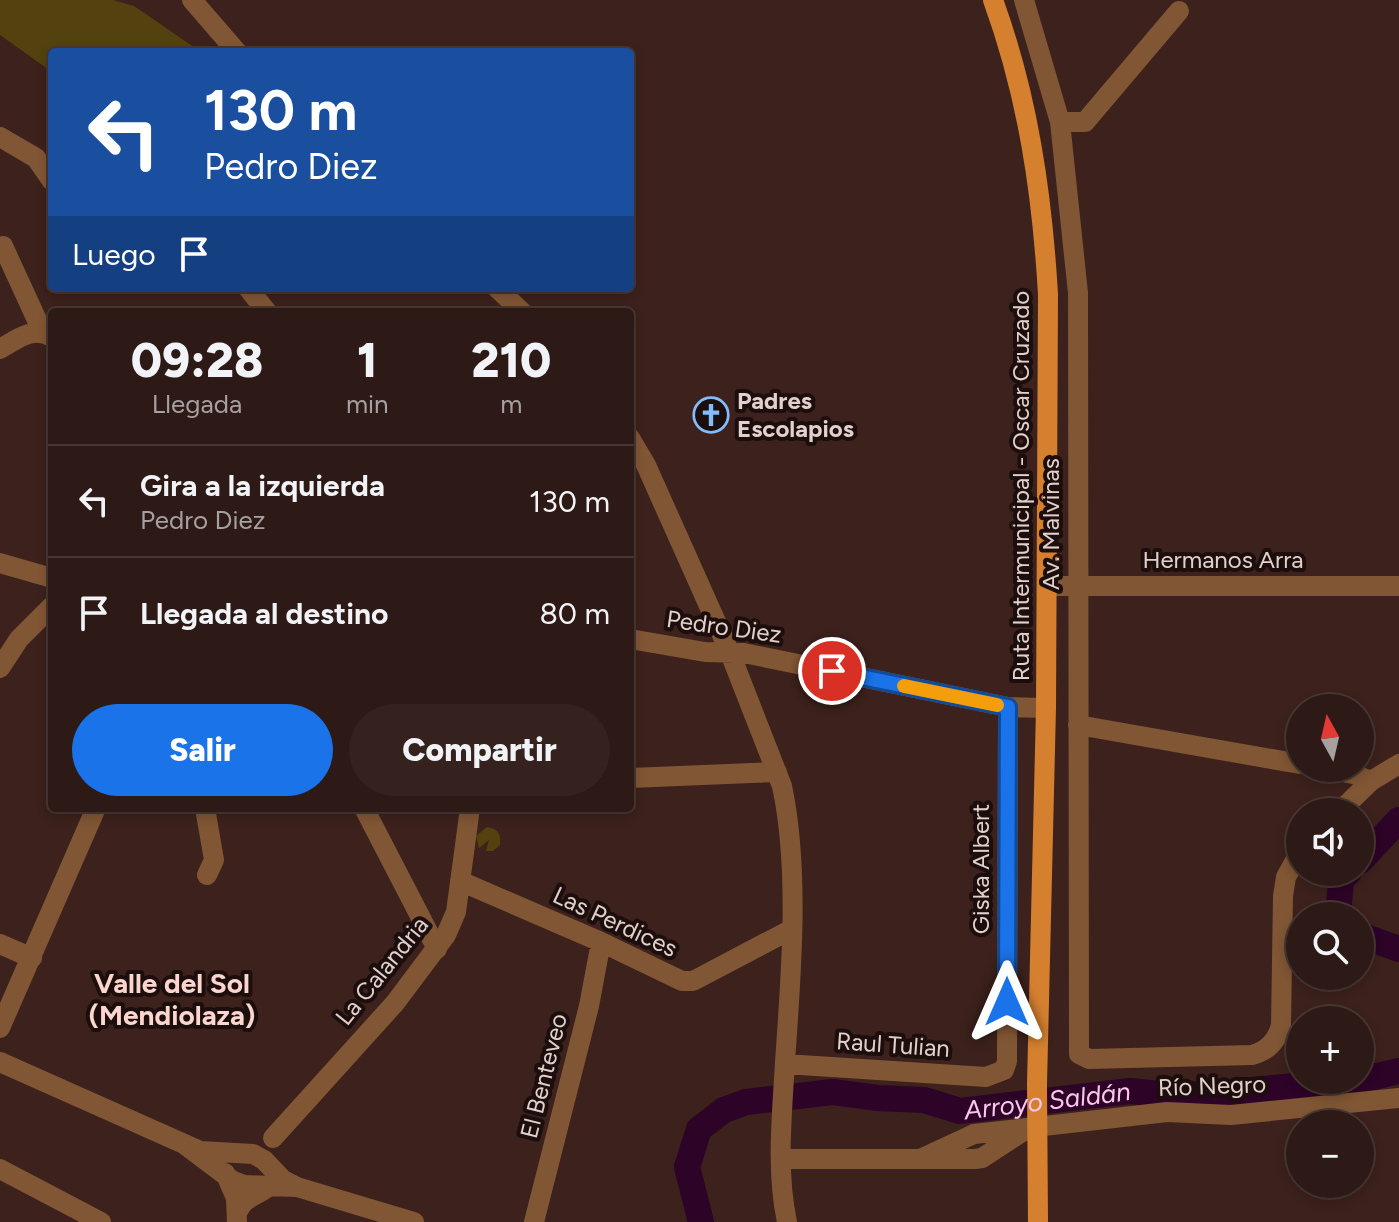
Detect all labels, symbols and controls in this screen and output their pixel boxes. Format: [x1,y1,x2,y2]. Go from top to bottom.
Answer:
text: 130 m [204,77,357,144]
icon: left [72,80,176,184]
text: Pedro Diez [204,145,378,188]
icon: arrive [172,232,216,276]
text: Luego [72,236,156,273]
street label: Ruta Intermunicipal - Oscar Cruzado [1006,291,1035,681]
text: 09:28 [131,331,263,389]
text: 1 [357,331,378,389]
text: 210 [471,331,551,389]
place label: Padres Escolapios [737,386,854,443]
text: Llegada [152,388,242,420]
text: min [346,388,389,420]
text: m [500,388,522,420]
church icon: Padres Escolapios [692,396,730,434]
street label: Av. Malvinas [1036,458,1065,590]
text: Gira a la izquierda [140,467,385,504]
icon: left [72,479,116,523]
text: 130 m [529,483,610,520]
text: Pedro Diez [140,504,265,536]
street label: Hermanos Arra [1142,545,1304,574]
icon: arrive [72,591,116,635]
text: Llegada al destino [140,595,388,632]
text: 80 m [539,595,610,632]
street label: Pedro Diez [665,604,783,649]
pin [798,637,866,705]
icon: arrive [810,649,854,693]
north arrow [1286,694,1374,782]
map controls [1286,694,1374,1198]
button: Salir [72,704,333,796]
button: Compartir [349,704,610,796]
button: sound [1286,798,1374,886]
street label: Giska Albert [966,804,995,934]
street label: Las Perdices [549,880,682,963]
button: search [1286,902,1374,990]
street label: La Calandria [329,911,434,1031]
position arrow [965,960,1049,1044]
district label: Valle del Sol (Mendiolaza) [88,966,256,1032]
button: + [1286,1006,1374,1094]
street label: El Benteveo [514,1010,573,1141]
street label: Raul Tulian [835,1026,951,1063]
street label: Río Negro [1157,1069,1267,1102]
water label: Arroyo Saldán [961,1075,1132,1126]
button: − [1286,1110,1374,1198]

